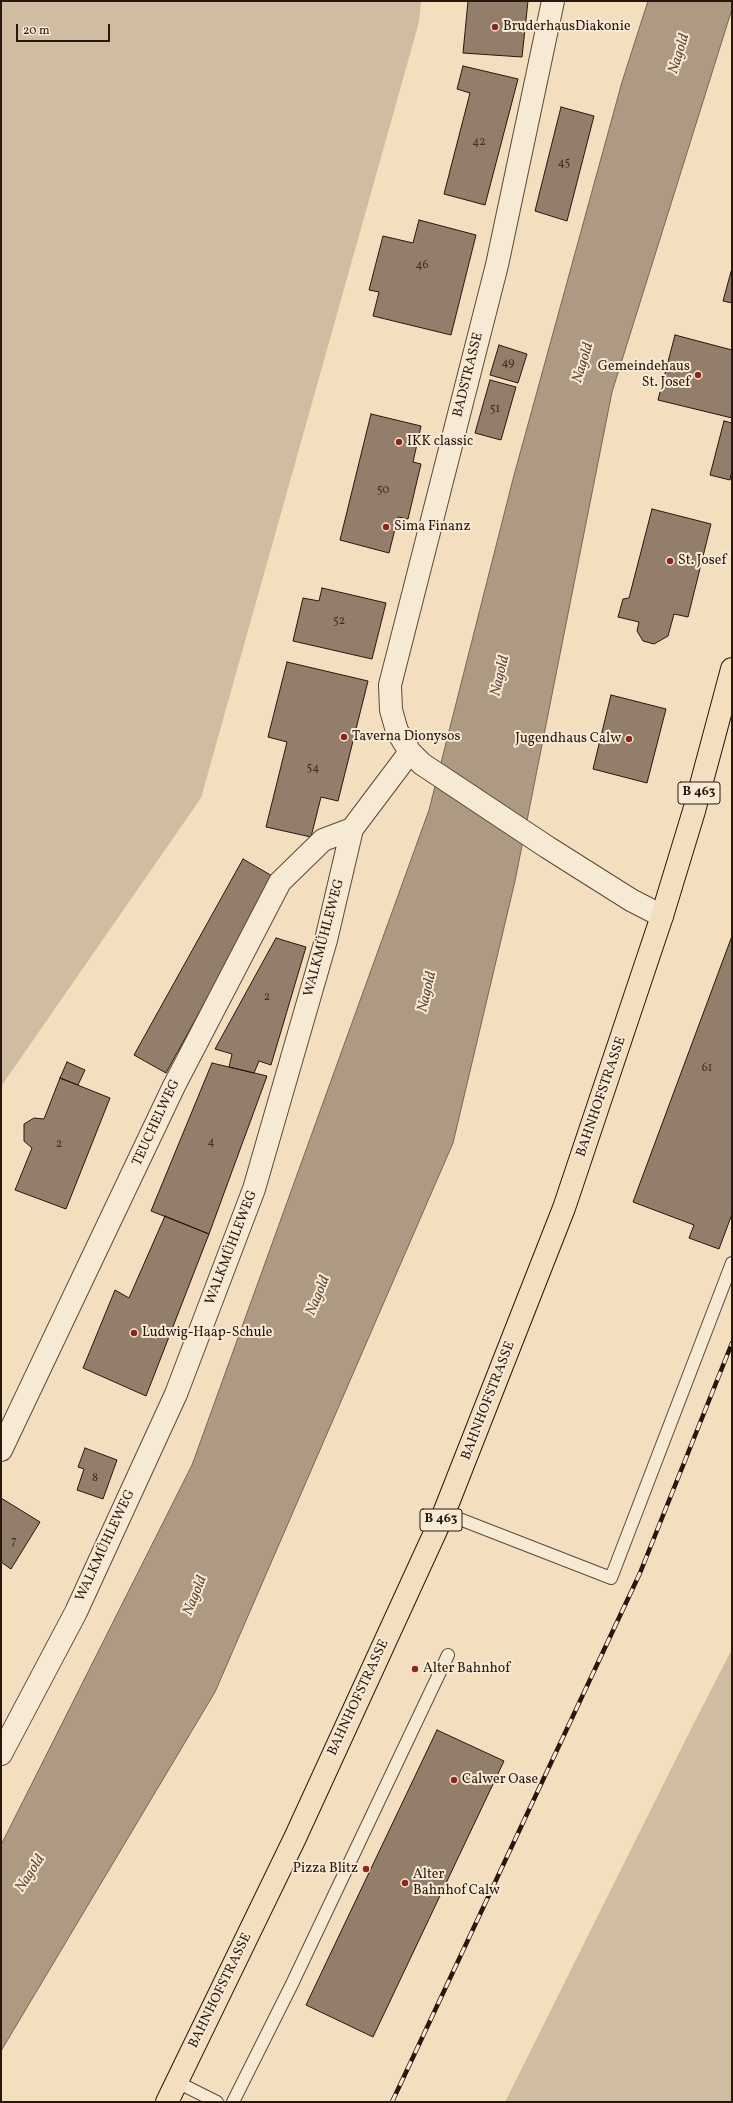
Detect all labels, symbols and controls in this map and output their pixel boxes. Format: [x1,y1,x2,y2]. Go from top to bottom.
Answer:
scale bar [18,16,112,42]
place label: BruderhausDiakonie [503,19,631,35]
marker: BruderhausDiakonie [490,22,500,32]
text: 20 m [23,23,50,39]
water label: Nagold [665,32,695,76]
house number: 42 [472,136,486,150]
house number: 45 [558,157,570,171]
house number: 46 [415,259,429,273]
street label: BADSTRASSE [450,331,488,419]
water label: Nagold [569,341,599,385]
house number: 49 [501,357,515,371]
place label: Gemeindehaus St. Josef [598,359,690,392]
marker: Gemeindehaus St. Josef [693,370,703,380]
house number: 51 [490,403,500,417]
place label: IKK classic [407,434,473,450]
marker: IKK classic [394,437,404,447]
house number: 50 [377,484,389,498]
place label: Sima Finanz [394,519,470,535]
marker: Sima Finanz [381,522,391,532]
place label: St. Josef [678,553,726,569]
marker: St. Josef [665,556,675,566]
house number: 52 [333,615,345,629]
water label: Nagold [488,654,514,698]
place label: Taverna Dionysos [352,729,460,745]
place label: Jugendhaus Calw [515,731,621,747]
marker: Taverna Dionysos [339,732,349,742]
marker: Jugendhaus Calw [624,734,634,744]
house number: 54 [307,762,319,776]
road number: B 463 [678,782,720,804]
street label: WALKMÜHLEWEG [301,877,349,999]
water label: Nagold [415,970,441,1014]
house number: 2 [264,991,270,1005]
street label: BAHNHOFSTRASSE [574,1035,630,1159]
house number: 61 [702,1062,712,1076]
street label: TEUCHELWEG [130,1077,184,1169]
house number: 4 [207,1136,215,1150]
house number: 2 [56,1138,62,1152]
street label: WALKMÜHLEWEG [202,1188,262,1308]
water label: Nagold [303,1273,335,1319]
place label: Ludwig-Haap-Schule [142,1325,272,1341]
marker: Ludwig-Haap-Schule [129,1328,139,1338]
street label: BAHNHOFSTRASSE [459,1339,519,1463]
house number: 8 [92,1472,98,1486]
street label: WALKMÜHLEWEG [73,1487,139,1605]
road number: B 463 [420,1509,462,1531]
house number: 7 [11,1535,17,1549]
water label: Nagold [180,1573,212,1619]
street label: BAHNHOFSTRASSE [325,1637,393,1759]
place label: Alter Bahnhof [423,1661,510,1677]
marker: Alter Bahnhof [410,1664,420,1674]
place label: Calwer Oase [462,1772,538,1788]
marker: Calwer Oase [449,1775,459,1785]
water label: Nagold [12,1852,50,1896]
place label: Pizza Blitz [293,1861,358,1877]
marker: Pizza Blitz [361,1864,371,1874]
place label: Alter Bahnhof Calw [413,1867,500,1900]
marker: Alter Bahnhof Calw [400,1878,410,1888]
street label: BAHNHOFSTRASSE [186,1931,256,2051]

